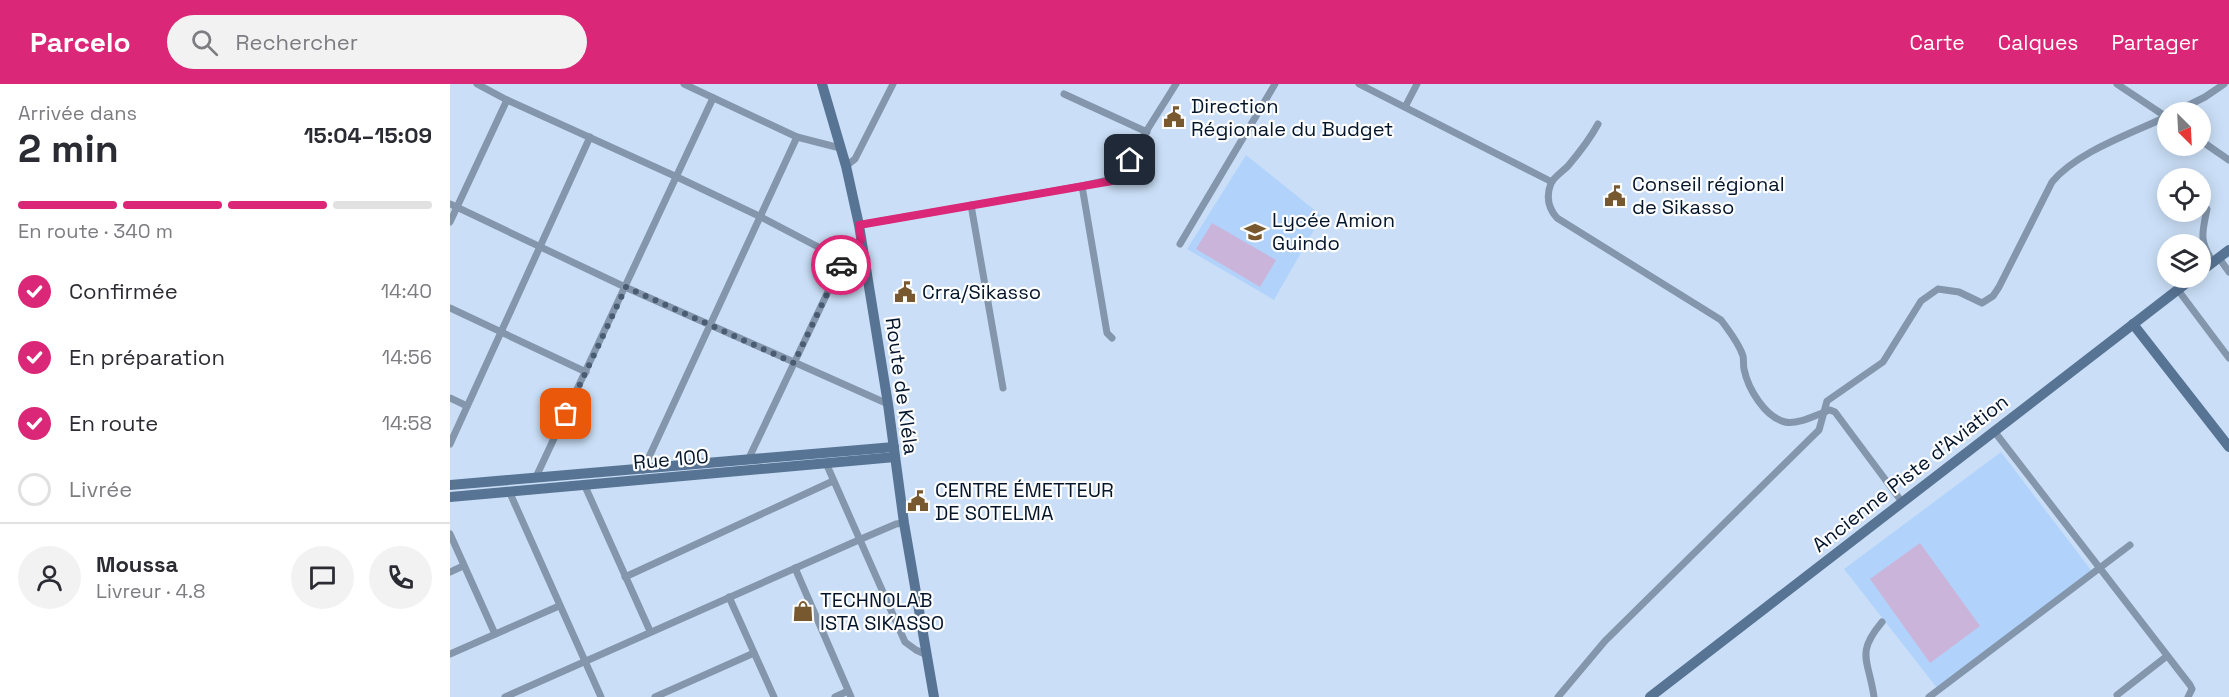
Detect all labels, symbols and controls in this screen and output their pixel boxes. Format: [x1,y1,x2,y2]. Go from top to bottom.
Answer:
search box [167,15,587,69]
text: Parcelo [30,24,131,60]
icon: search [188,26,221,59]
text: Rechercher [236,28,358,56]
text: Carte [1910,29,1965,56]
text: Calques [1998,29,2078,56]
text: Partager [2111,29,2199,56]
place label: Direction Régionale du Budget [1191,93,1393,142]
text: Arrivée dans [18,100,137,126]
north arrow [2157,102,2211,156]
map controls [2157,102,2211,288]
public building icon: Direction Régionale du Budget [1162,105,1186,129]
text: 15:04–15:09 [304,121,432,149]
text: 2 min [18,124,119,173]
pin [1104,134,1155,185]
icon: home [1113,143,1146,176]
button: locate [2157,168,2211,222]
place label: Conseil régional de Sikasso [1632,171,1785,220]
public building icon: Conseil régional de Sikasso [1603,184,1627,208]
place label: Lycée Amion Guindo [1272,207,1395,256]
text: En route · 340 m [18,218,173,244]
school or university icon: Lycée Amion Guindo [1243,220,1267,244]
button: layers [2157,234,2211,288]
courier [811,235,871,295]
icon: car [825,249,858,282]
icon: check [18,275,51,308]
text: Confirmée [69,277,178,305]
text: 14:40 [381,278,432,304]
place label: Crra/Sikasso [922,279,1041,305]
public building icon: Crra/Sikasso [893,280,917,304]
street label: Route de Kléla [880,316,924,456]
icon: check [18,341,51,374]
text: En préparation [69,343,225,371]
text: 14:56 [382,344,432,370]
pin [540,388,591,439]
street label: Ancienne Piste d'Aviation [1807,388,2013,558]
icon: bag [549,397,582,430]
icon: check [18,407,51,440]
text: En route [69,409,158,437]
text: 14:58 [382,410,432,436]
street label: Rue 100 [632,443,710,475]
text: Livrée [69,475,132,503]
place label: CENTRE ÉMETTEUR DE SOTELMA [935,477,1114,526]
public building icon: CENTRE ÉMETTEUR DE SOTELMA [906,489,930,513]
button: person [18,546,81,609]
button: chat [291,546,354,609]
button: phone [369,546,432,609]
text: Moussa [96,550,178,578]
text: Livreur · 4.8 [96,578,205,604]
place label: TECHNOLAB ISTA SIKASSO [820,587,944,636]
shop icon: TECHNOLAB ISTA SIKASSO [791,599,815,623]

